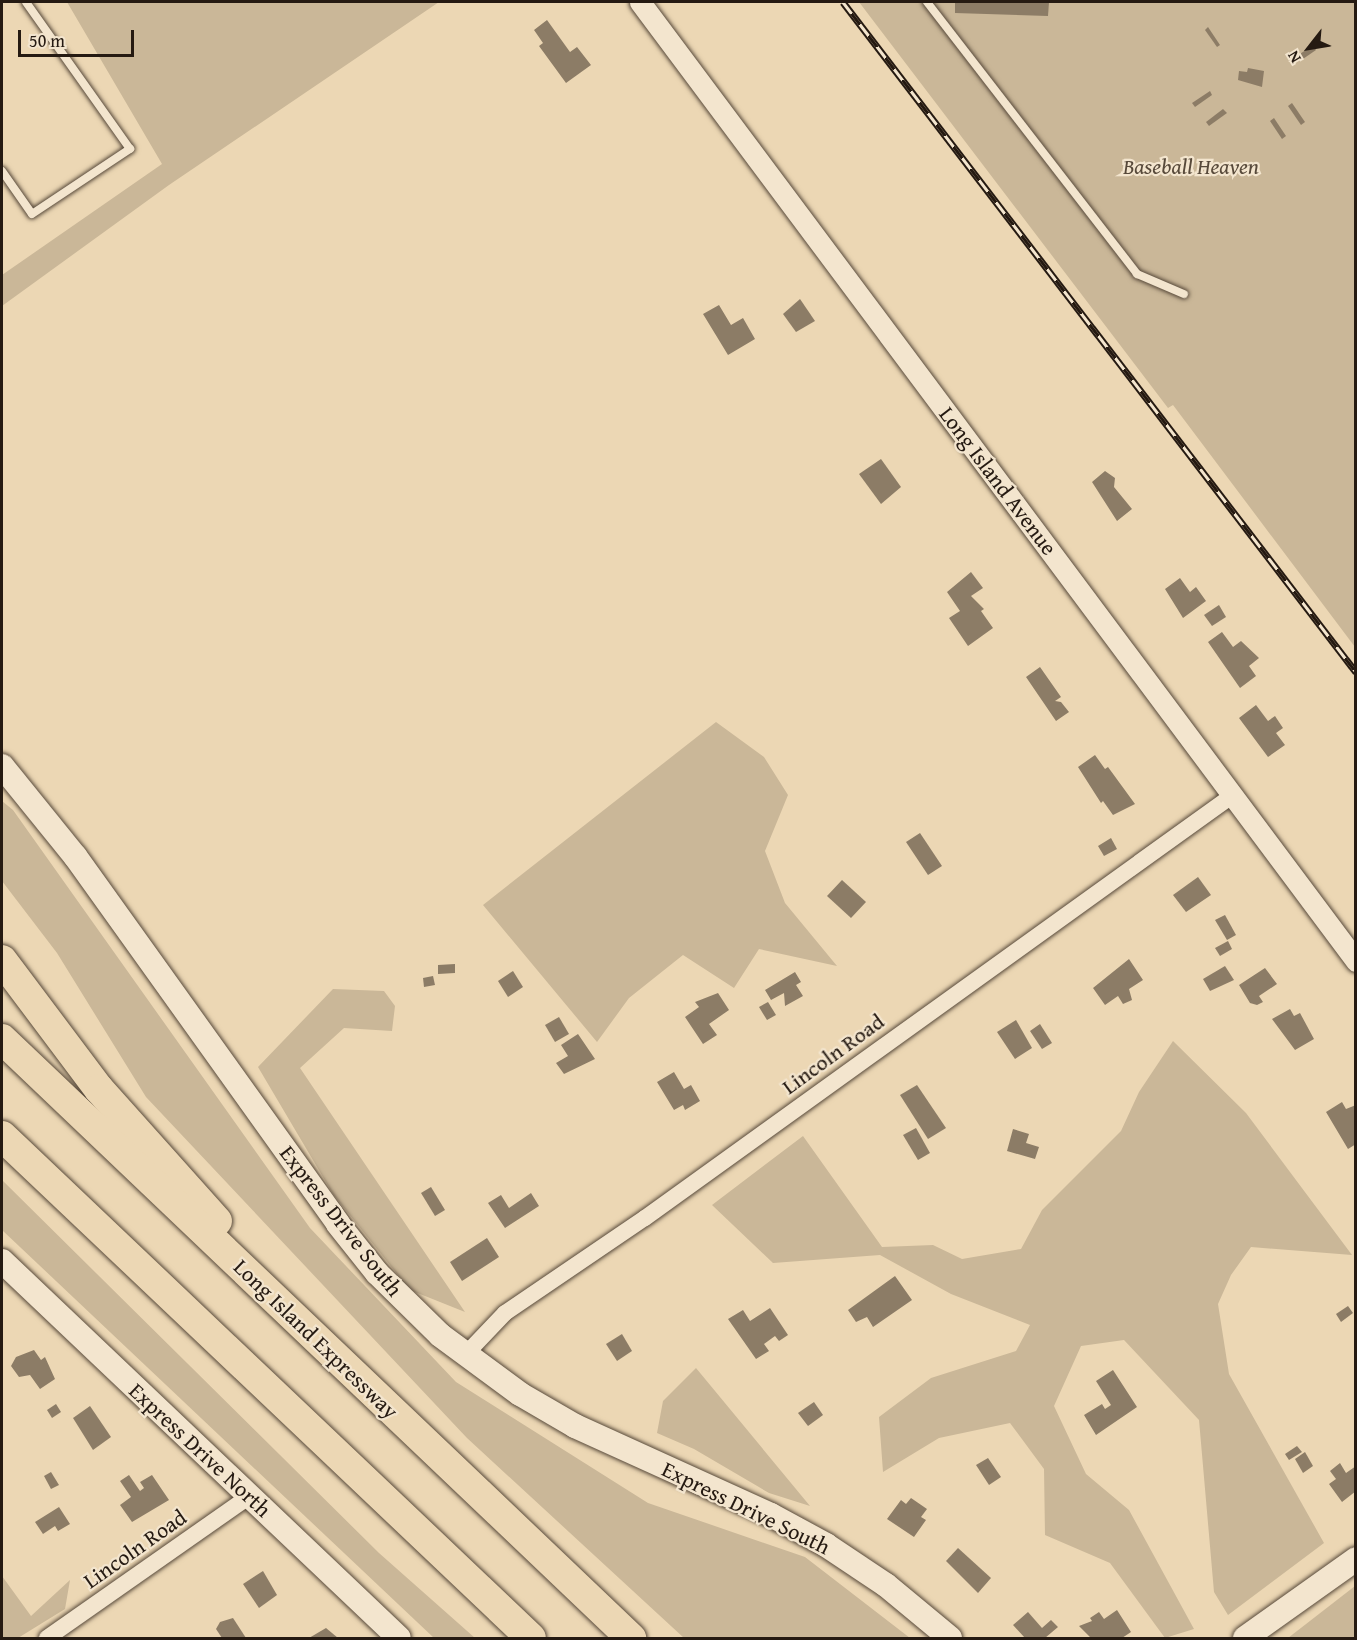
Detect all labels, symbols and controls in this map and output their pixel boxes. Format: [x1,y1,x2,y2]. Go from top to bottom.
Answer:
scale bar [21,18,136,56]
north arrow [1279,18,1339,78]
text: 50 m [29,27,65,54]
text: N [1281,47,1307,68]
park label: Baseball Heaven [1123,154,1259,180]
street label: Long Island Avenue [934,402,1062,560]
street label: Lincoln Road [777,1008,889,1100]
street label: Express Drive South [274,1140,408,1302]
street label: Long Island Expressway [228,1254,404,1424]
street label: Express Drive North [124,1377,276,1523]
street label: Express Drive South [658,1456,834,1560]
street label: Lincoln Road [78,1504,192,1594]

